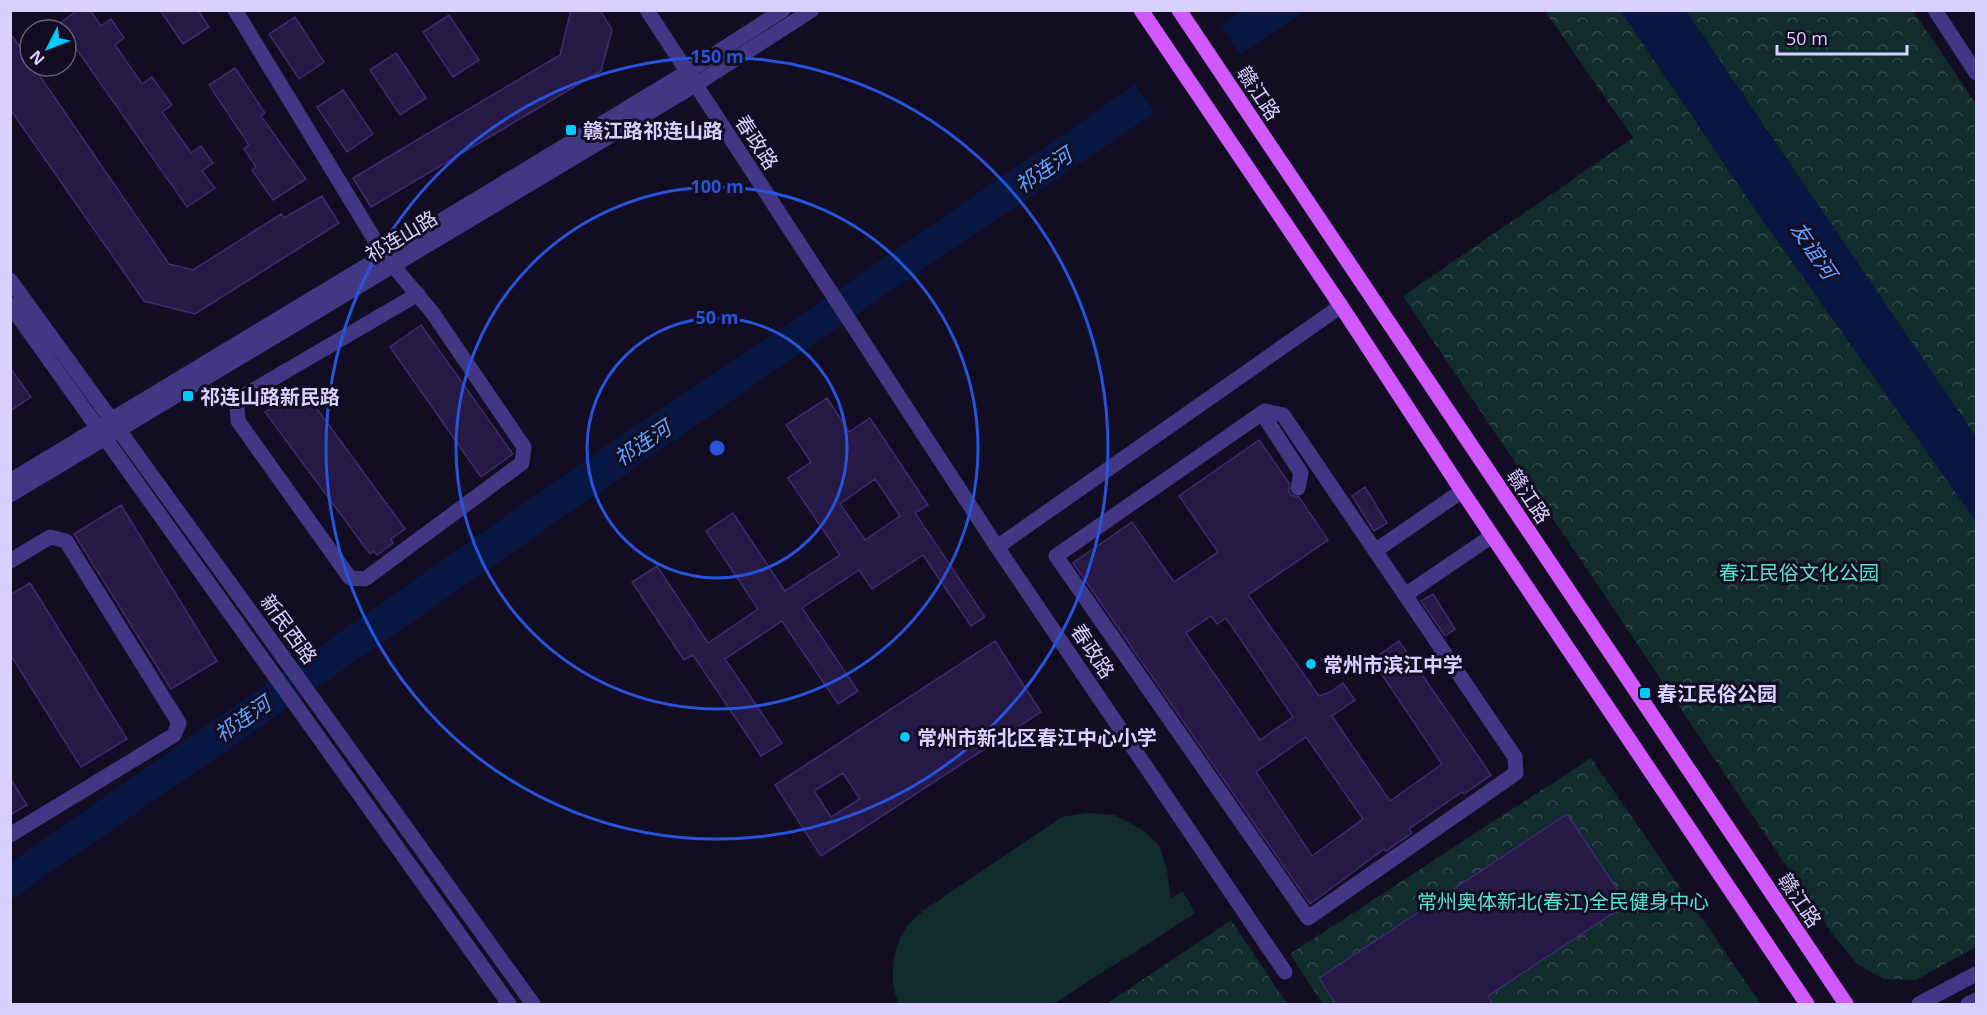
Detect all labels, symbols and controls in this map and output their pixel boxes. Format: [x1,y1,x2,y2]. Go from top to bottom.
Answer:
north arrow [18,18,78,78]
scale bar [1777,18,1908,56]
text: 50 m [1786,26,1828,50]
text: 150 m [690,44,744,68]
text: N [24,46,49,70]
street label: 赣江路 [1231,61,1287,125]
street label: 春政路 [729,109,785,175]
place label: 赣江路祁连山路 [583,117,723,144]
marker: 赣江路祁连山路 [564,123,578,137]
water label: 祁连河 [1009,139,1080,199]
text: 100 m [690,174,744,198]
street label: 祁连山路 [360,204,442,268]
water label: 友谊河 [1785,216,1845,287]
text: 50 m [696,305,738,329]
place label: 祁连山路新民路 [200,383,340,410]
marker: 祁连山路新民路 [181,389,195,403]
water label: 祁连河 [608,412,679,472]
centre of rings [707,438,727,458]
street label: 赣江路 [1501,464,1557,528]
park label: 春江民俗文化公园 [1719,559,1879,586]
street label: 新民西路 [255,589,323,669]
street label: 春政路 [1065,619,1121,683]
place label: 常州市滨江中学 [1323,651,1463,678]
marker: 常州市滨江中学 [1304,657,1318,671]
place label: 春江民俗公园 [1657,680,1777,707]
marker: 春江民俗公园 [1638,686,1652,700]
water label: 祁连河 [208,687,279,749]
place label: 常州市新北区春江中心小学 [917,724,1157,751]
marker: 常州市新北区春江中心小学 [898,730,912,744]
street label: 赣江路 [1772,868,1828,932]
park label: 常州奥体新北(春江)全民健身中心 [1417,888,1709,915]

